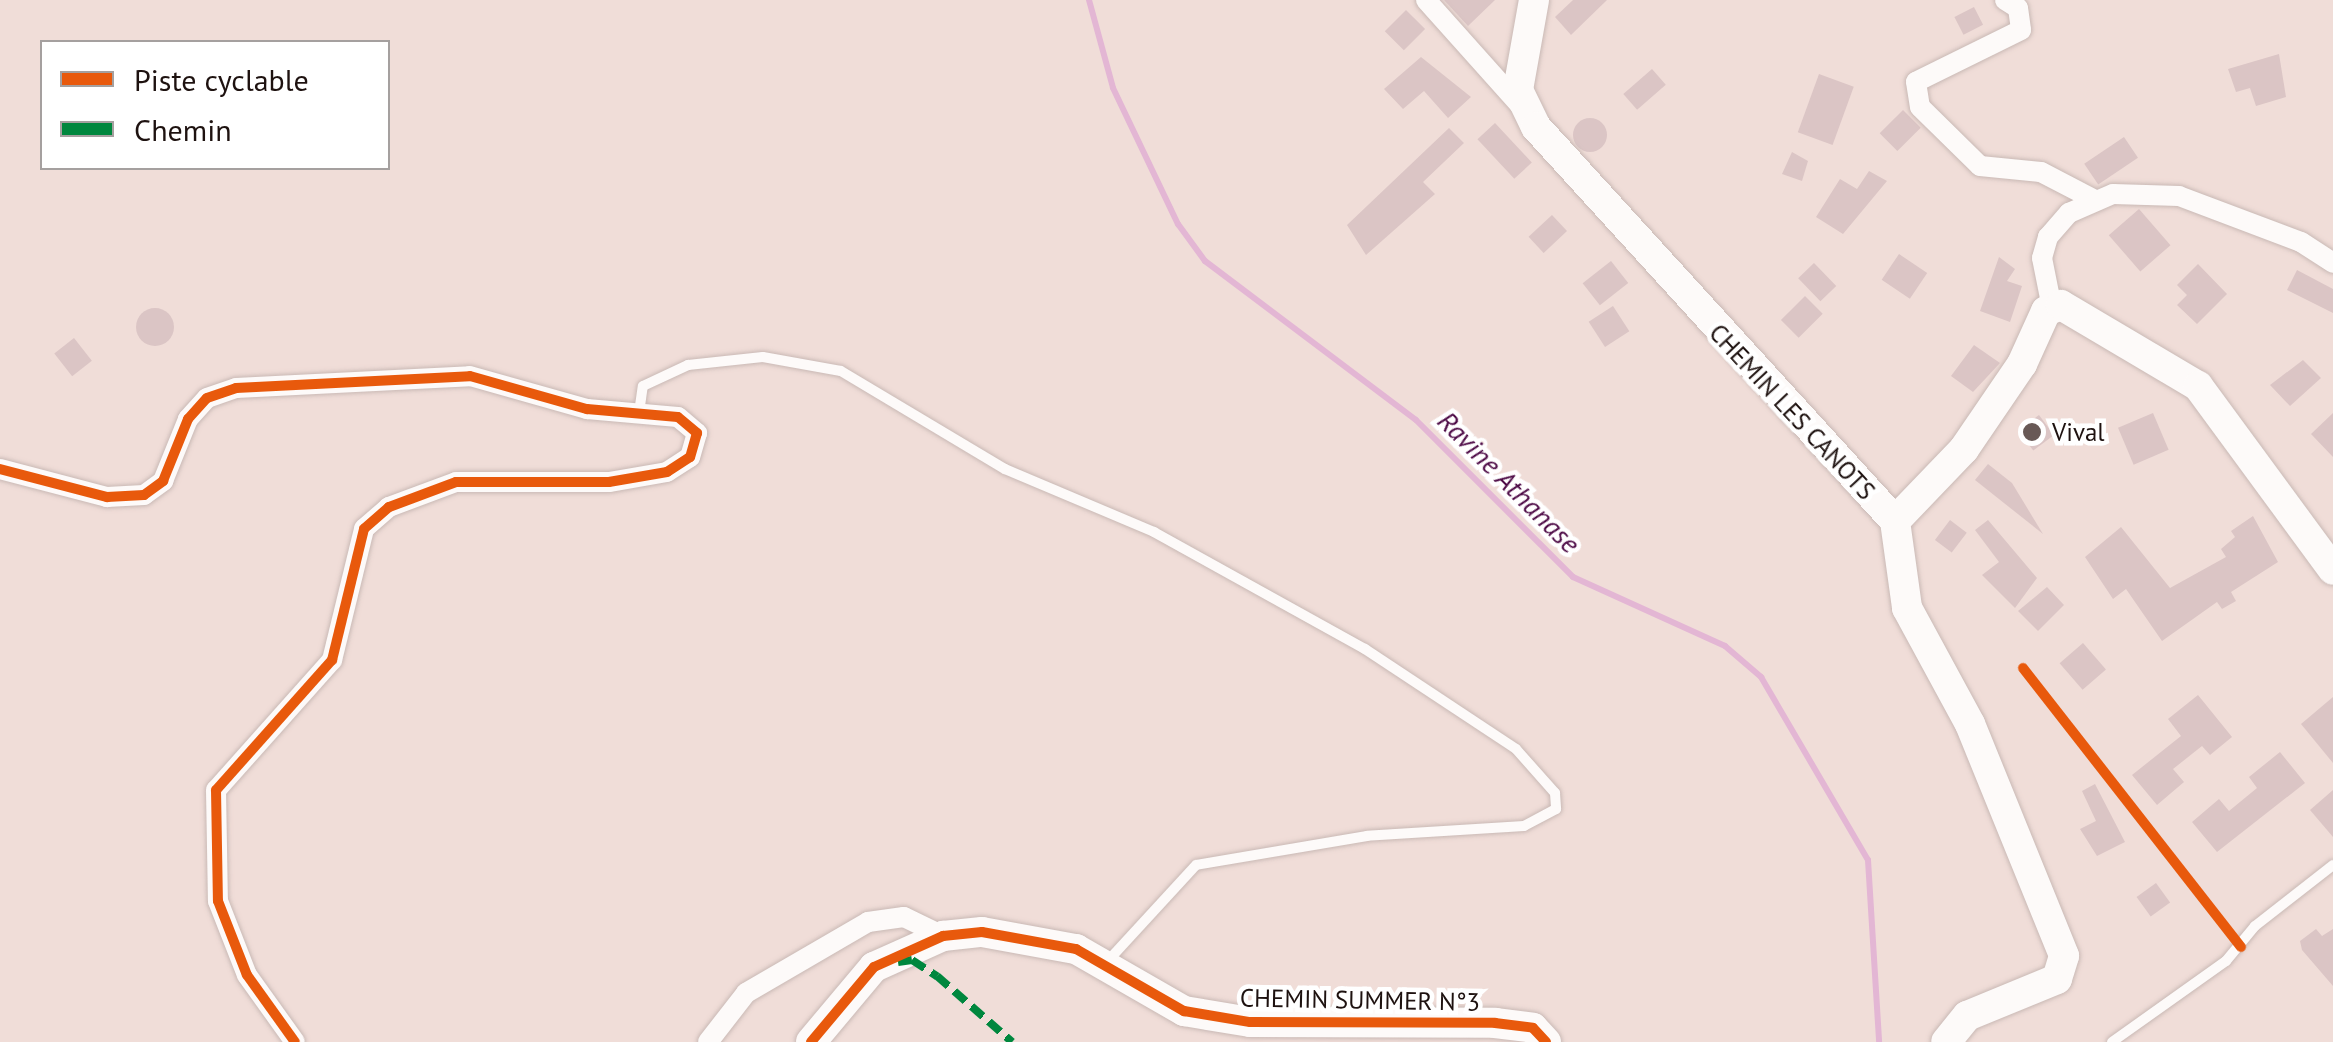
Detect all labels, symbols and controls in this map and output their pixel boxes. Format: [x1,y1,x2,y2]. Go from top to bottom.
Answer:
legend [40,40,390,170]
text: Piste cyclable [134,60,309,99]
text: Chemin [134,110,232,149]
street label: CHEMIN LES CANOTS [1703,318,1881,506]
water label: Ravine Athanase [1431,404,1587,560]
place label: Vival [2052,417,2105,447]
marker: Vival [2021,421,2043,443]
street label: CHEMIN SUMMER N°3 [1240,983,1480,1017]

